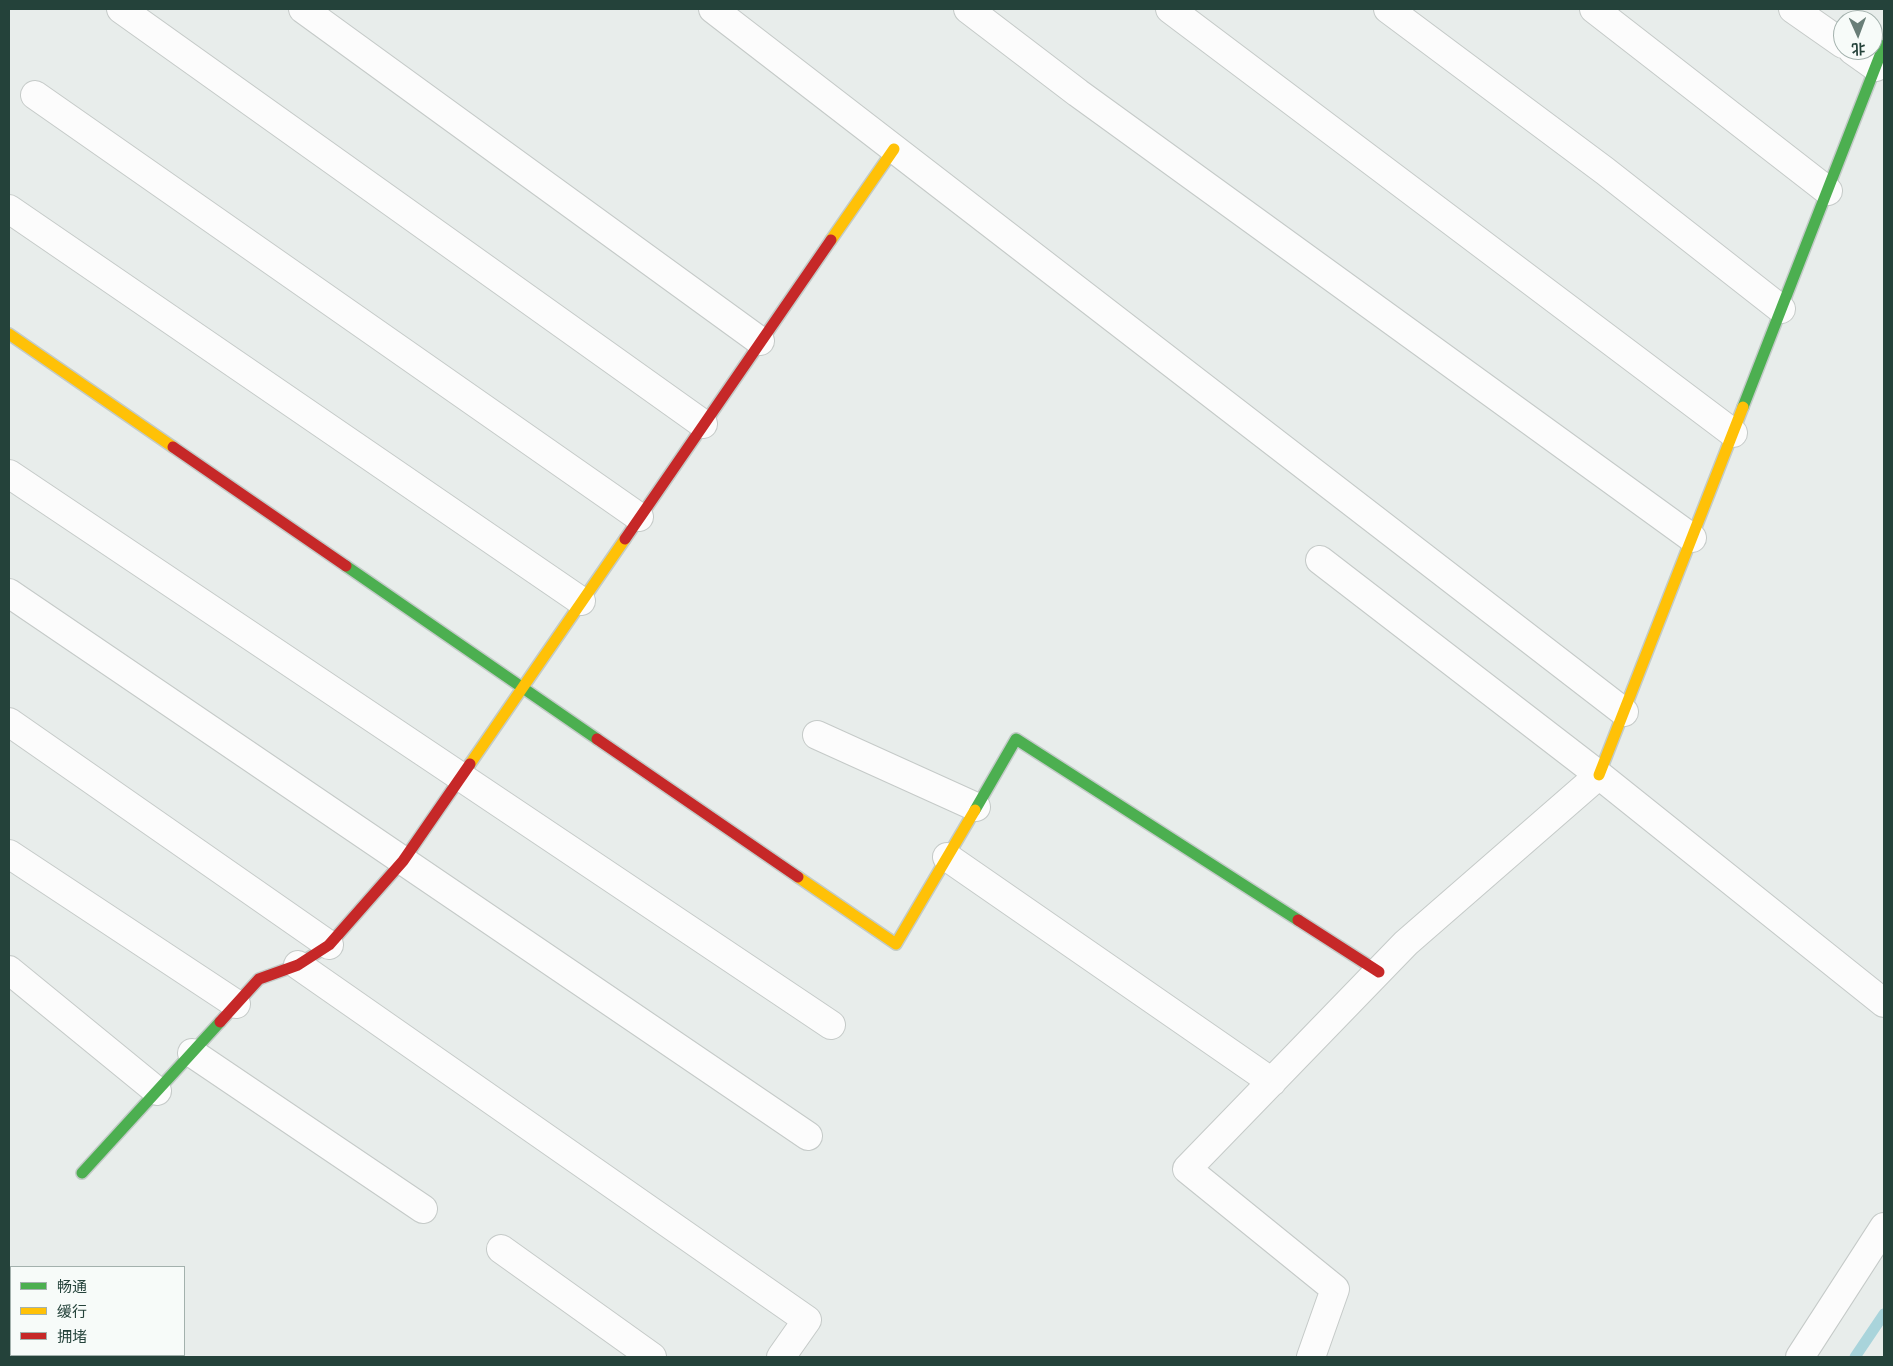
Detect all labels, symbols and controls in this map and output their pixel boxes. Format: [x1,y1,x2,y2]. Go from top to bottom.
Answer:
north arrow [1833,10,1883,60]
text: 北 [1851,40,1866,58]
legend [10,1266,185,1356]
text: 畅通 [57,1277,87,1296]
text: 缓行 [57,1302,87,1321]
text: 拥堵 [57,1327,87,1346]

